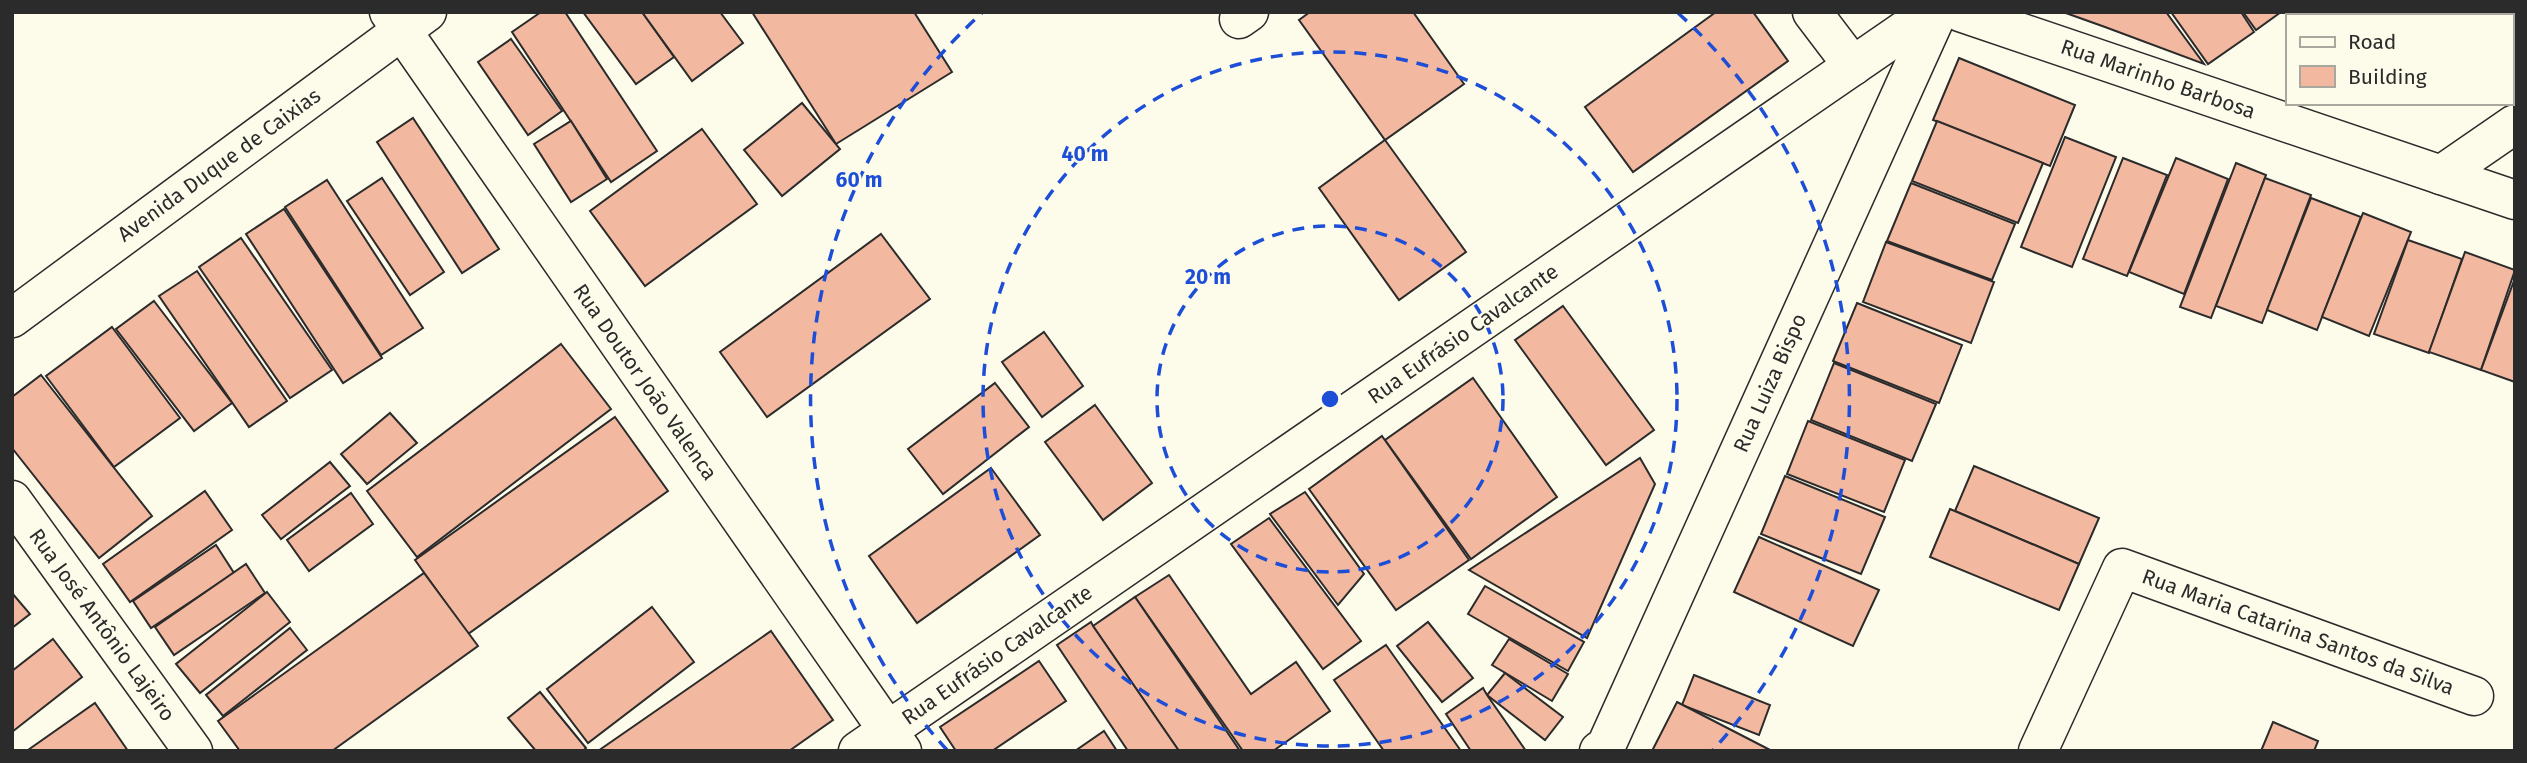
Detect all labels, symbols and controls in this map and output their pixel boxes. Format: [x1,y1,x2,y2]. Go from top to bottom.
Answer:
legend [2286,14,2513,105]
text: Road [2348,29,2396,55]
street label: Rua Marinho Barbosa [2057,33,2259,125]
text: Building [2348,64,2427,90]
street label: Avenida Duque de Caixias [112,82,326,247]
text: 40 m [1062,141,1108,167]
text: 60 m [836,167,882,193]
street label: Rua Eufrásio Cavalcante [1363,258,1563,410]
text: 20 m [1185,264,1231,290]
street label: Rua Doutor João Valenca [567,279,723,485]
street label: Rua Luiza Bispo [1728,310,1812,456]
centre of rings [1318,387,1342,411]
street label: Rua José Antônio Lajeiro [23,524,181,726]
street label: Rua Maria Catarina Santos da Silva [2138,563,2458,701]
street label: Rua Eufrásio Cavalcante [897,579,1097,731]

